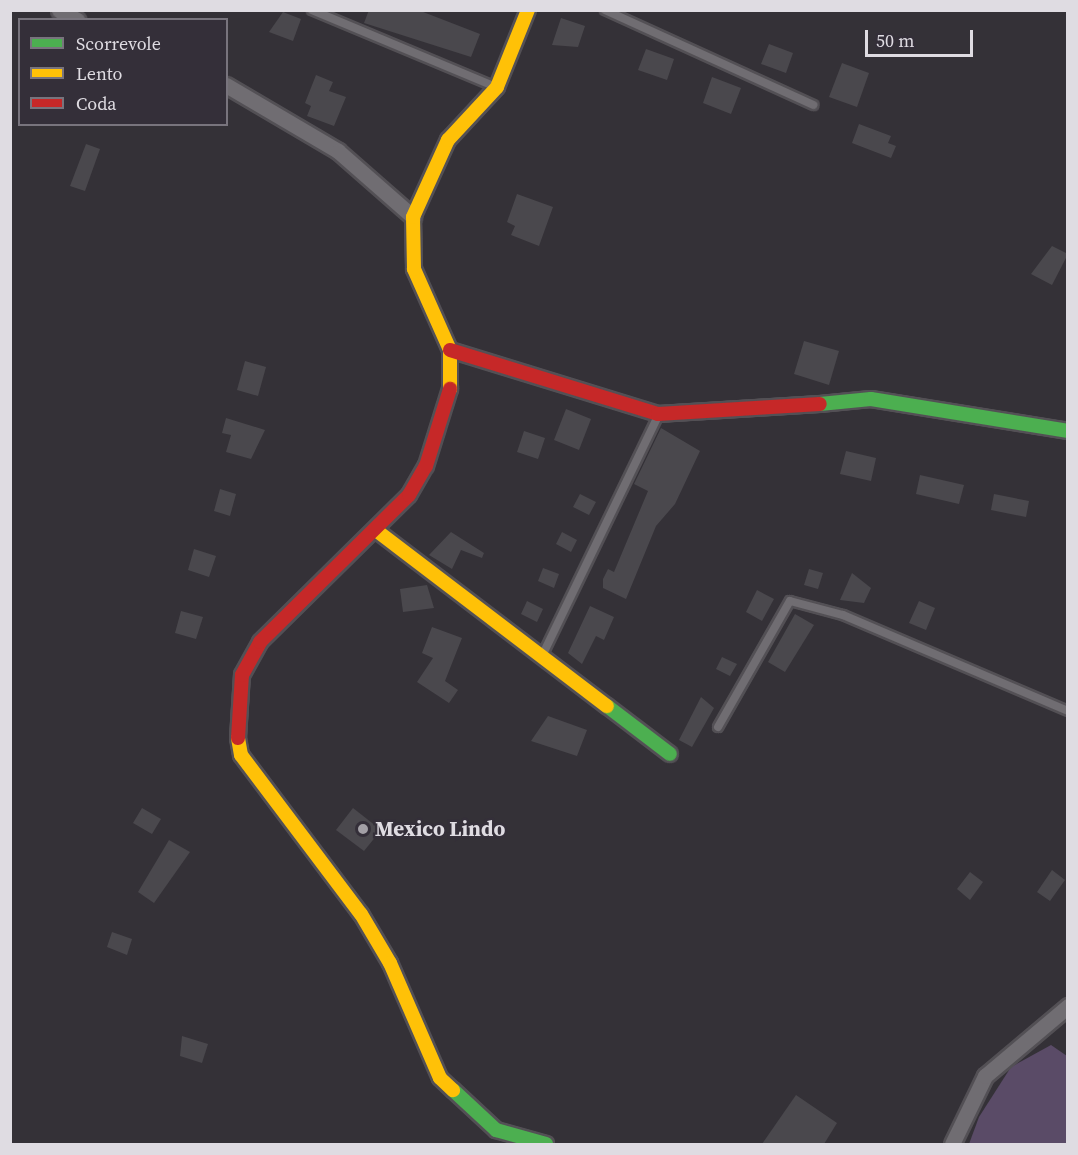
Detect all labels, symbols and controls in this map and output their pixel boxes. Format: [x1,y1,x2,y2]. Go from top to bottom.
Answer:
legend [18,18,228,126]
scale bar [868,18,976,56]
text: 50 m [876,28,914,53]
text: Scorrevole [76,31,161,56]
text: Lento [76,61,122,86]
text: Coda [76,91,116,116]
place label: Mexico Lindo [375,816,505,842]
marker: Mexico Lindo [356,822,370,836]

